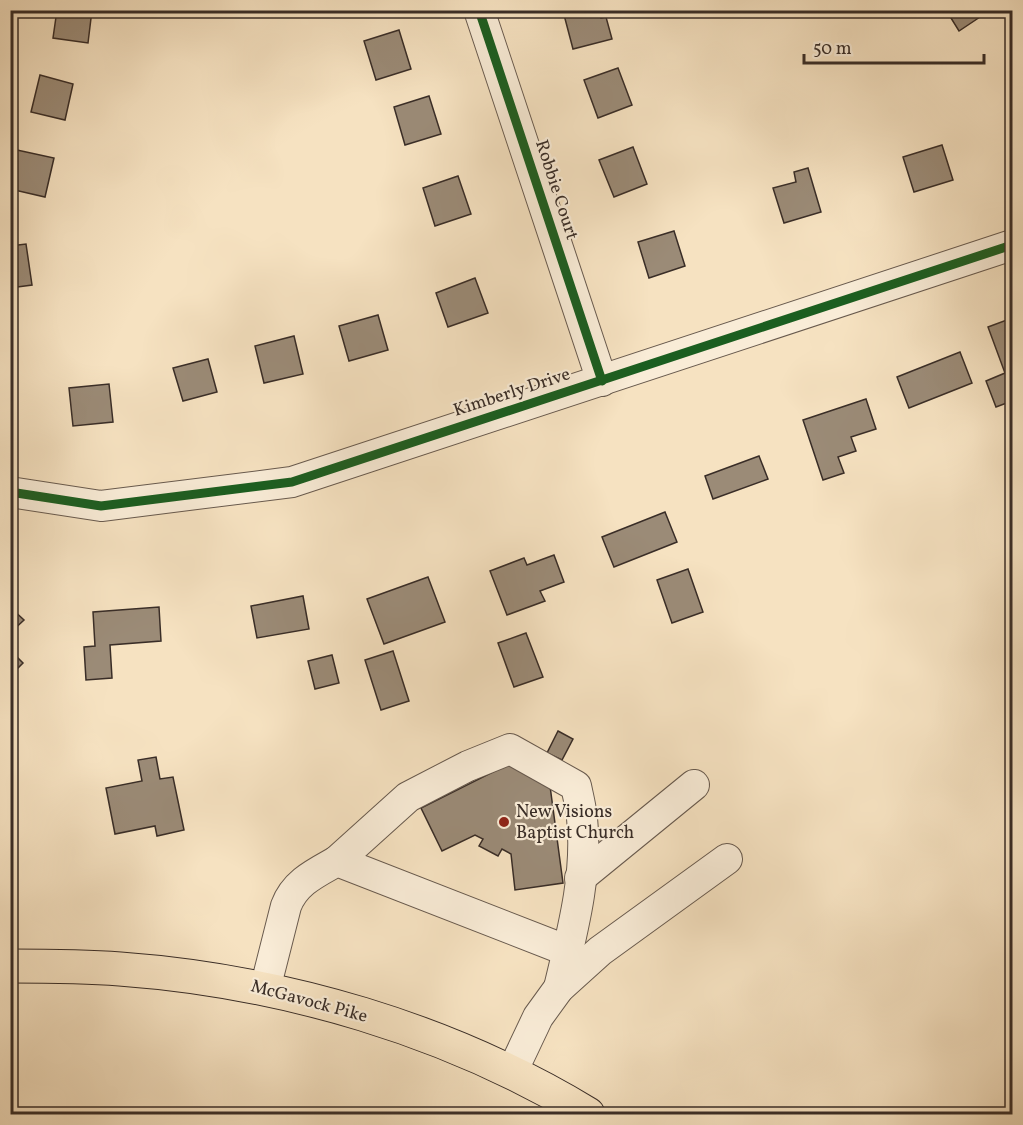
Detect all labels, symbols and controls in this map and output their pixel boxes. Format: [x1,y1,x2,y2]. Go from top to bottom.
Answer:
scale bar [804,27,984,65]
text: 50 m [813,37,852,62]
street label: Robbie Court [528,137,584,243]
street label: Kimberly Drive [450,362,574,424]
place label: New Visions Baptist Church [516,800,635,846]
marker: New Visions Baptist Church [497,815,511,829]
street label: McGavock Pike [248,974,370,1030]

